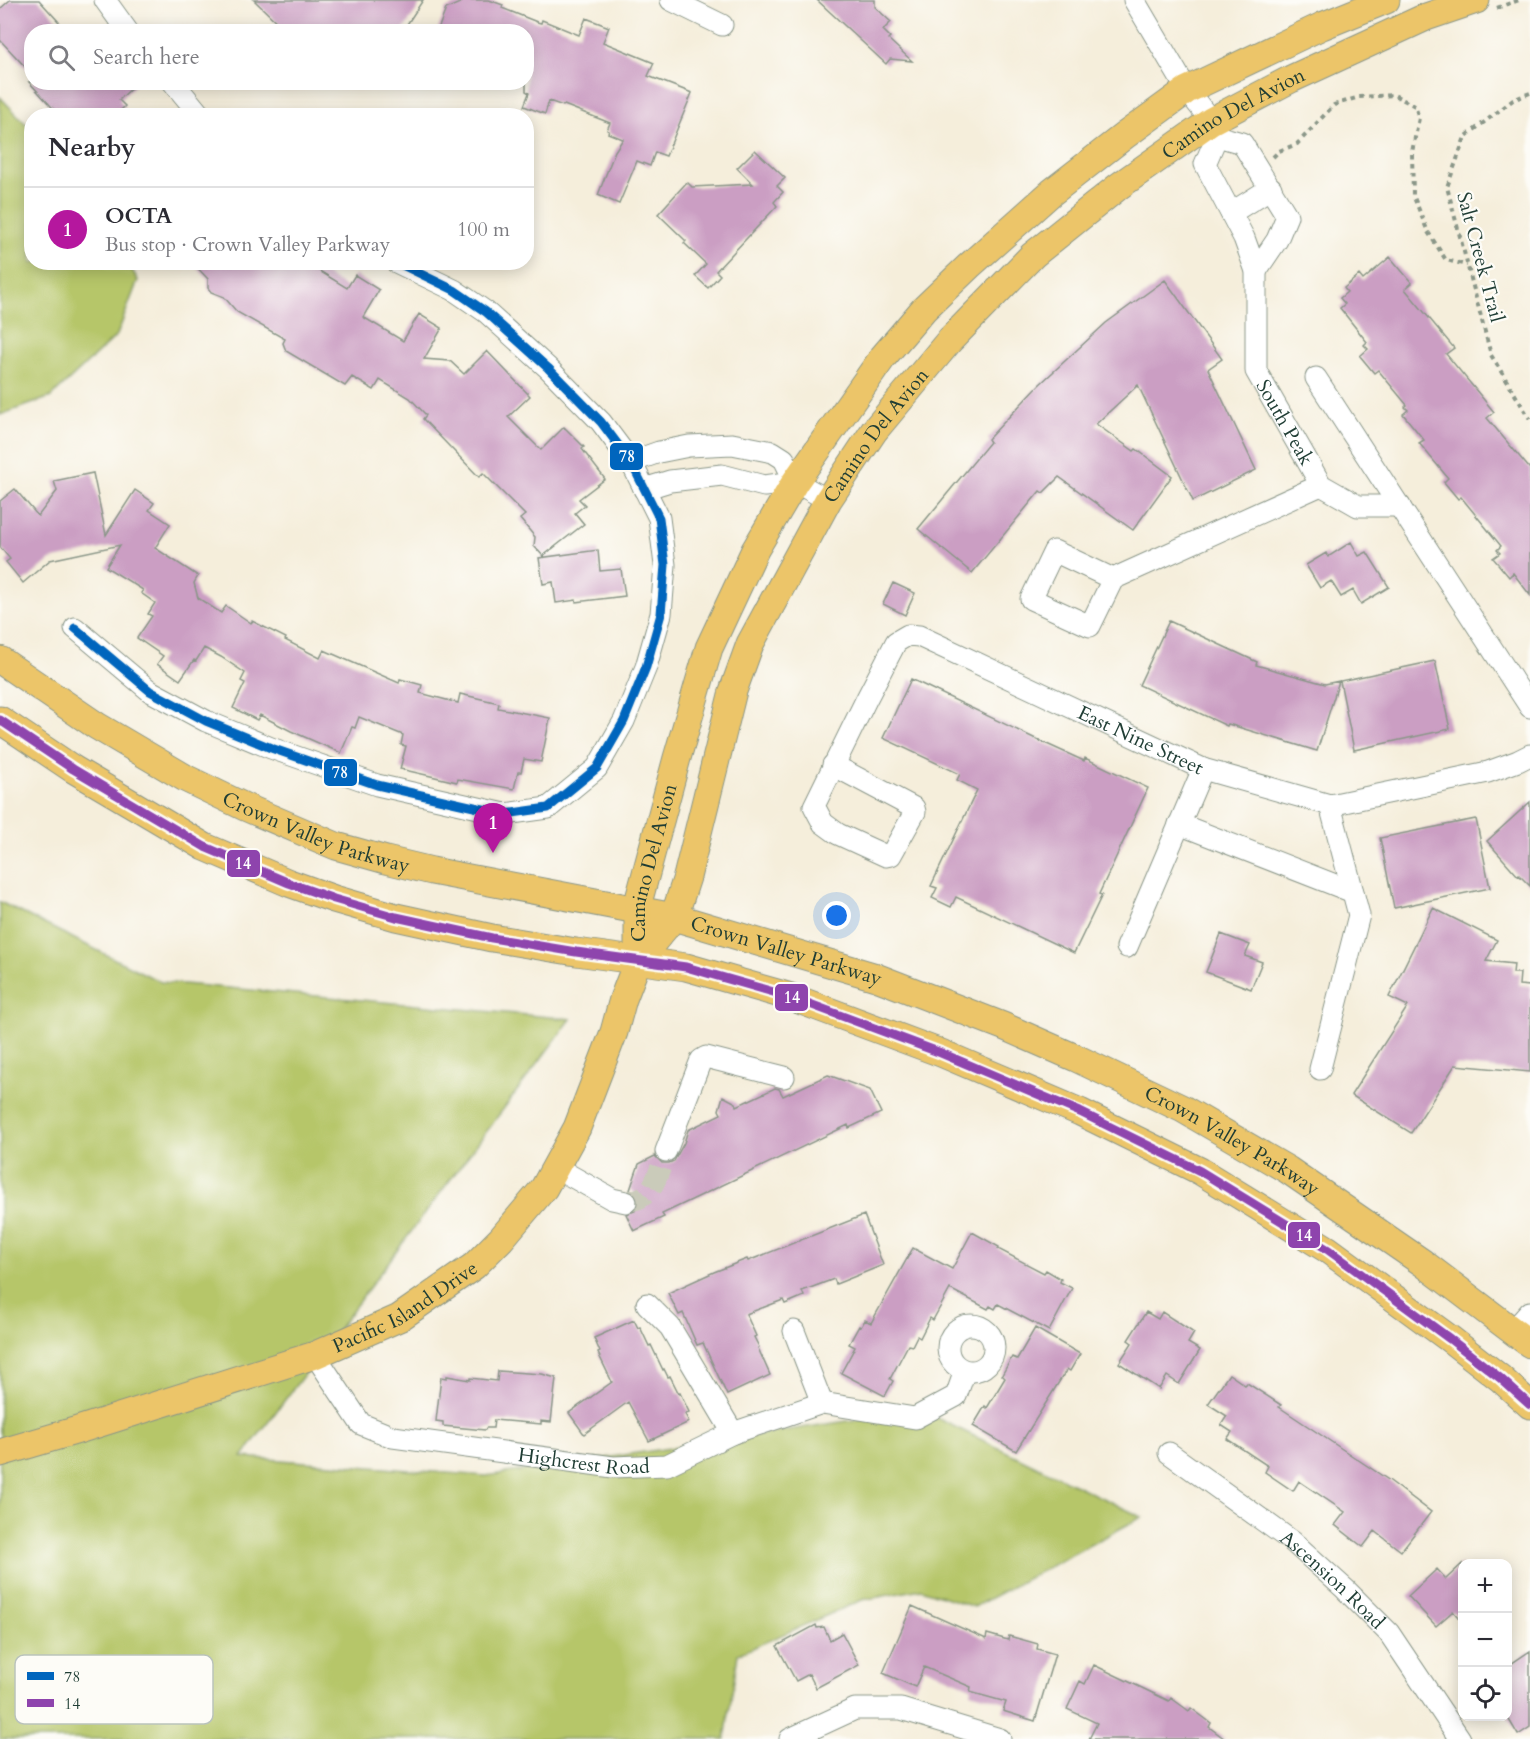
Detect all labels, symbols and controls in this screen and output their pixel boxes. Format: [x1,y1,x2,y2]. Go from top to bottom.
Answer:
search box [24,24,534,90]
icon: search [45,41,78,74]
text: Search here [93,42,200,72]
street label: Camino Del Avion [1156,61,1310,166]
text: Nearby [48,130,136,165]
street label: Salt Creek Trail [1450,189,1511,325]
text: OCTA [105,201,172,231]
text: 1 [62,216,73,243]
text: 100 m [457,216,510,243]
text: Bus stop · Crown Valley Parkway [105,231,390,258]
street label: Camino Del Avion [817,362,935,508]
street label: South Peak [1250,375,1320,471]
line badge: 78 [609,442,644,471]
text: 78 [619,446,635,468]
street label: East Nine Street [1073,699,1209,782]
line badge: 78 [323,758,358,787]
text: 78 [332,762,348,784]
street label: Camino Del Avion [625,780,684,942]
street label: Crown Valley Parkway [218,785,413,879]
pin: 1 [474,804,512,853]
line badge: 14 [226,849,261,878]
text: 14 [235,853,251,875]
your location [822,901,851,930]
street label: Crown Valley Parkway [687,910,887,992]
line badge: 14 [774,983,809,1012]
text: 14 [784,987,800,1009]
street label: Crown Valley Parkway [1140,1080,1325,1202]
line badge: 14 [1287,1221,1321,1249]
text: 14 [1296,1225,1312,1247]
street label: Pacific Island Drive [328,1255,483,1360]
street label: Highcrest Road [516,1441,651,1482]
street label: Ascension Road [1274,1524,1391,1636]
map controls [1458,1559,1512,1721]
button: + [1458,1559,1512,1613]
button: − [1458,1613,1512,1667]
legend [15,1655,213,1724]
text: 78 [64,1666,80,1688]
button: locate [1458,1667,1512,1721]
text: 14 [64,1693,80,1715]

